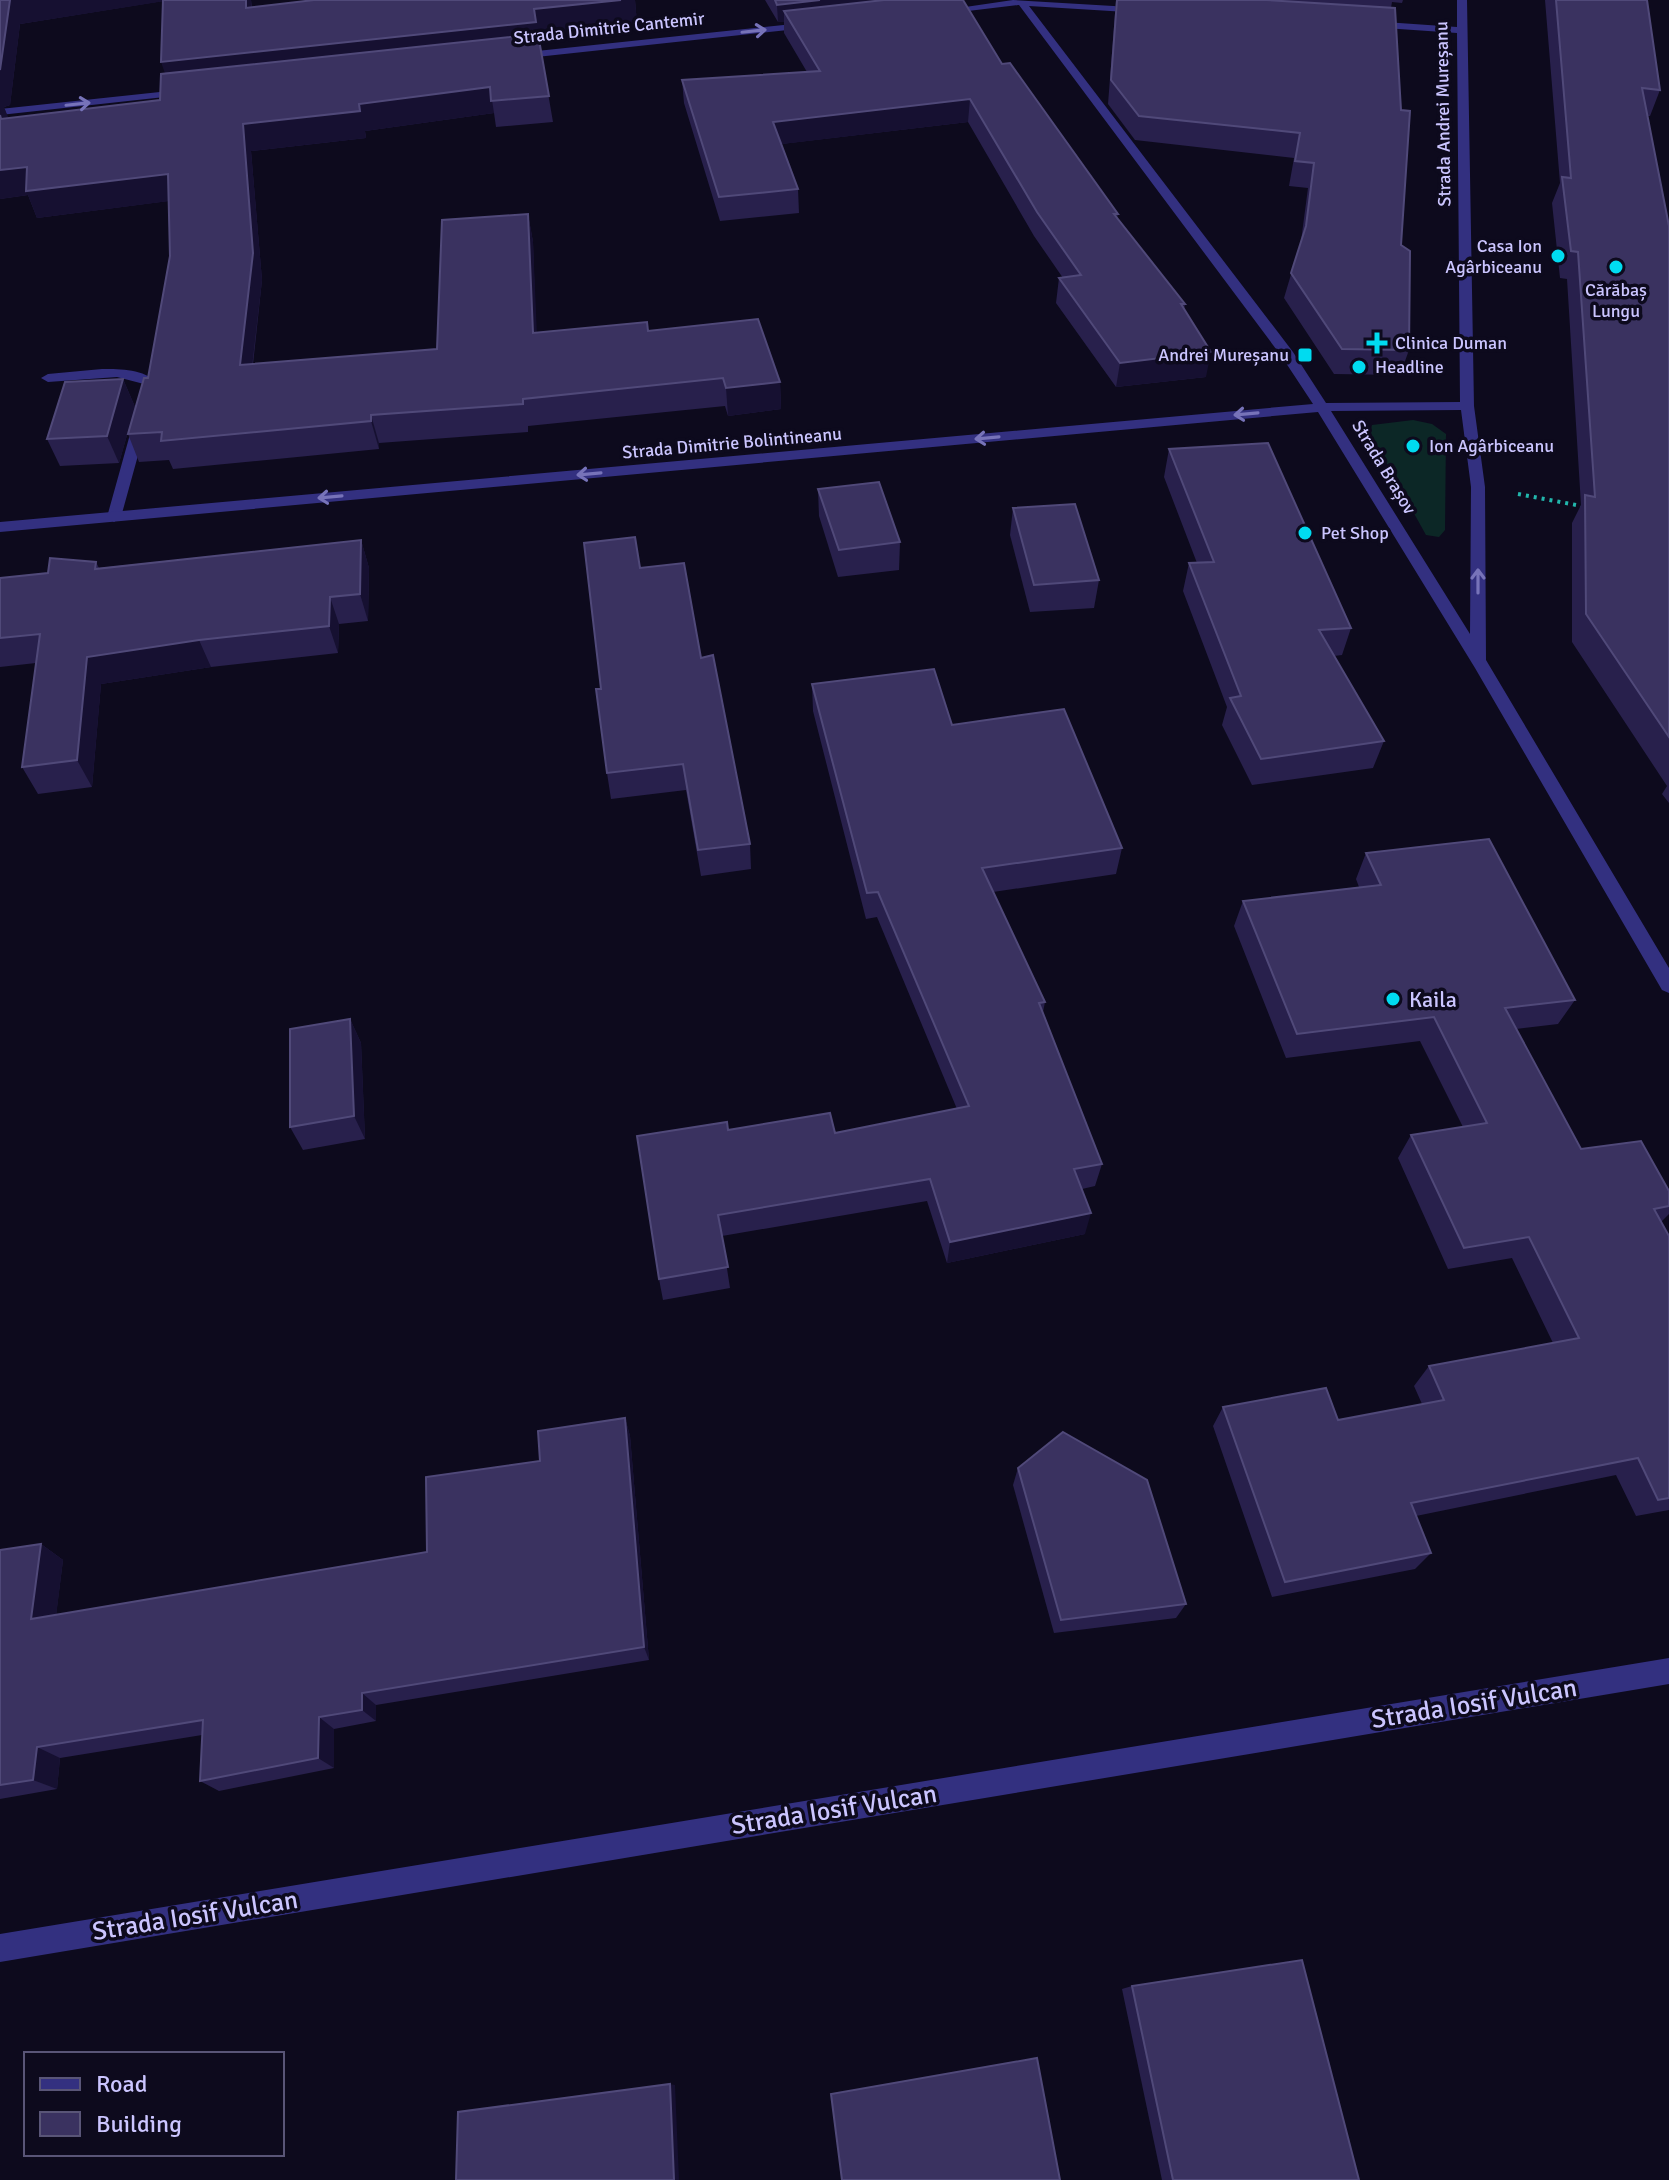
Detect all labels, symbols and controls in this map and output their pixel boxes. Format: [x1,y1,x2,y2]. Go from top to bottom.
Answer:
street label: Strada Dimitrie Cantemir [512,7,706,49]
street label: Strada Andrei Mureșanu [1430,21,1456,207]
one-way arrow [740,23,767,38]
one-way arrow [64,96,90,111]
place label: Casa Ion Agârbiceanu [1445,235,1542,278]
marker: Casa Ion Agârbiceanu [1549,247,1567,265]
marker: Cărăbaș Lungu [1607,258,1625,276]
place label: Cărăbaș Lungu [1585,279,1647,322]
marker: Clinica Duman [1366,332,1388,354]
place label: Clinica Duman [1395,332,1507,354]
place label: Andrei Mureșanu [1158,344,1289,366]
marker: Andrei Mureșanu [1296,346,1314,364]
place label: Headline [1375,356,1444,378]
marker: Headline [1350,358,1368,376]
one-way arrow [1233,407,1260,422]
street label: Strada Brașov [1347,416,1421,519]
street label: Strada Dimitrie Bolintineanu [621,422,843,464]
one-way arrow [974,430,1001,445]
place label: Ion Agârbiceanu [1429,435,1554,457]
marker: Ion Agârbiceanu [1404,437,1422,455]
one-way arrow [576,467,603,482]
one-way arrow [317,490,344,505]
place label: Pet Shop [1321,522,1389,544]
marker: Pet Shop [1296,524,1314,542]
one-way arrow [1470,568,1486,595]
place label: Kaila [1409,986,1457,1013]
marker: Kaila [1384,990,1402,1008]
street label: Strada Iosif Vulcan [1369,1672,1579,1736]
street label: Strada Iosif Vulcan [729,1778,939,1842]
street label: Strada Iosif Vulcan [90,1884,300,1948]
legend [24,2052,284,2156]
text: Road [96,2069,147,2099]
text: Building [96,2109,182,2139]

